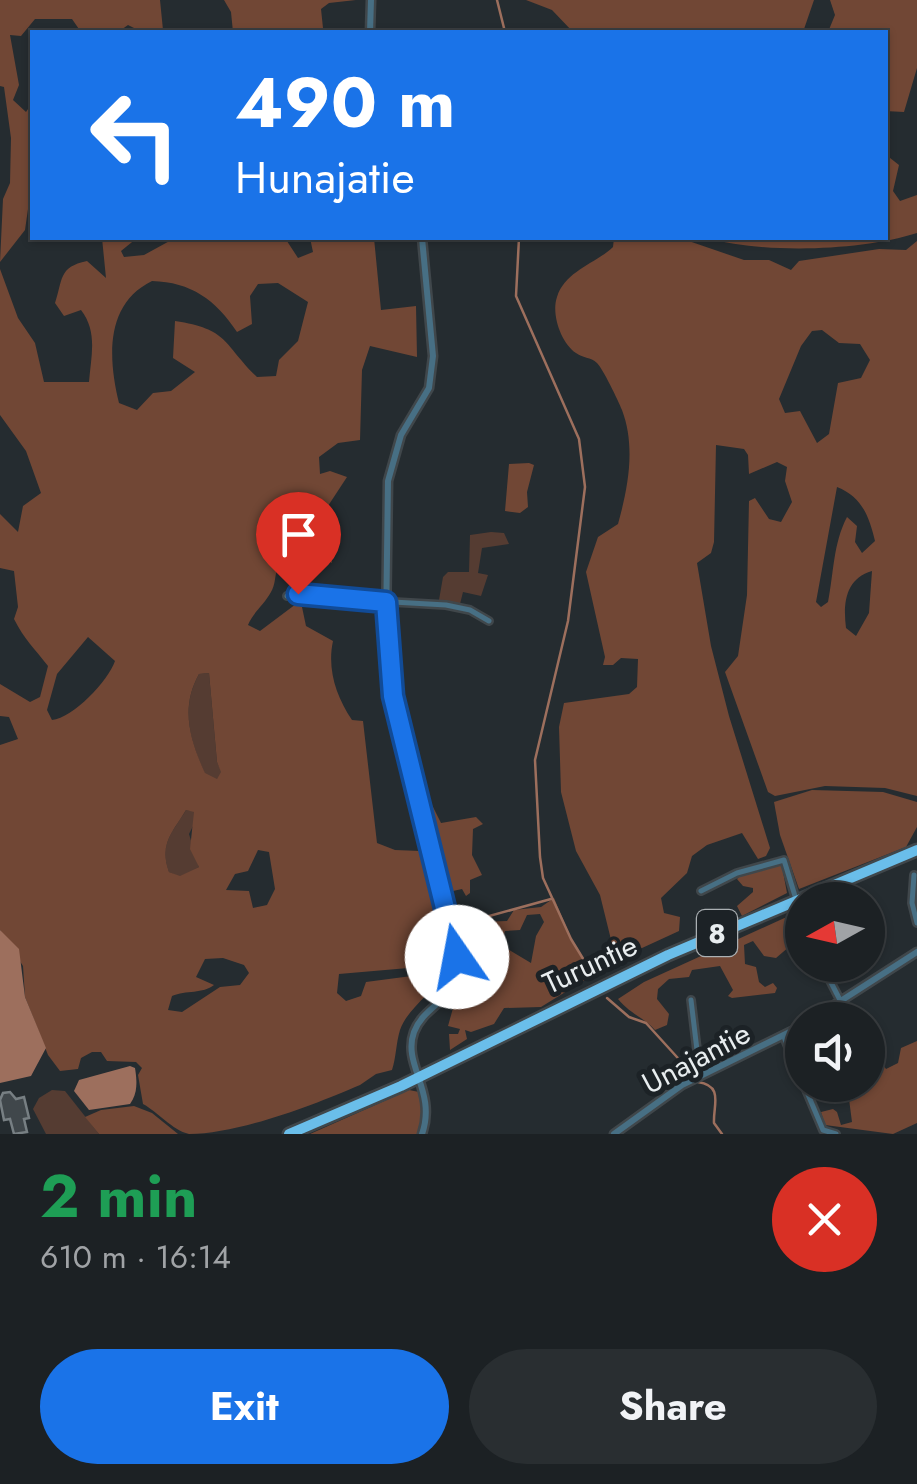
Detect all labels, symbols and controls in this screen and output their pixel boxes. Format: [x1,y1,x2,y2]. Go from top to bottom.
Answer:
text: 490 m [235,52,455,153]
icon: left [70,70,200,200]
text: Hunajatie [235,145,415,210]
pin [256,492,341,595]
icon: arrive [271,507,326,562]
north arrow [785,882,885,982]
map controls [785,882,885,1102]
position arrow [405,905,509,1009]
road number: 8 [697,910,737,956]
street label: Turuntie [536,923,644,1005]
button: sound [785,1002,885,1102]
street label: Unajantie [634,1012,758,1104]
text: 2 min [40,1153,198,1240]
button: close [772,1167,877,1272]
text: 610 m · 16:14 [40,1234,231,1280]
button: Exit [40,1349,449,1464]
button: Share [469,1349,877,1464]

